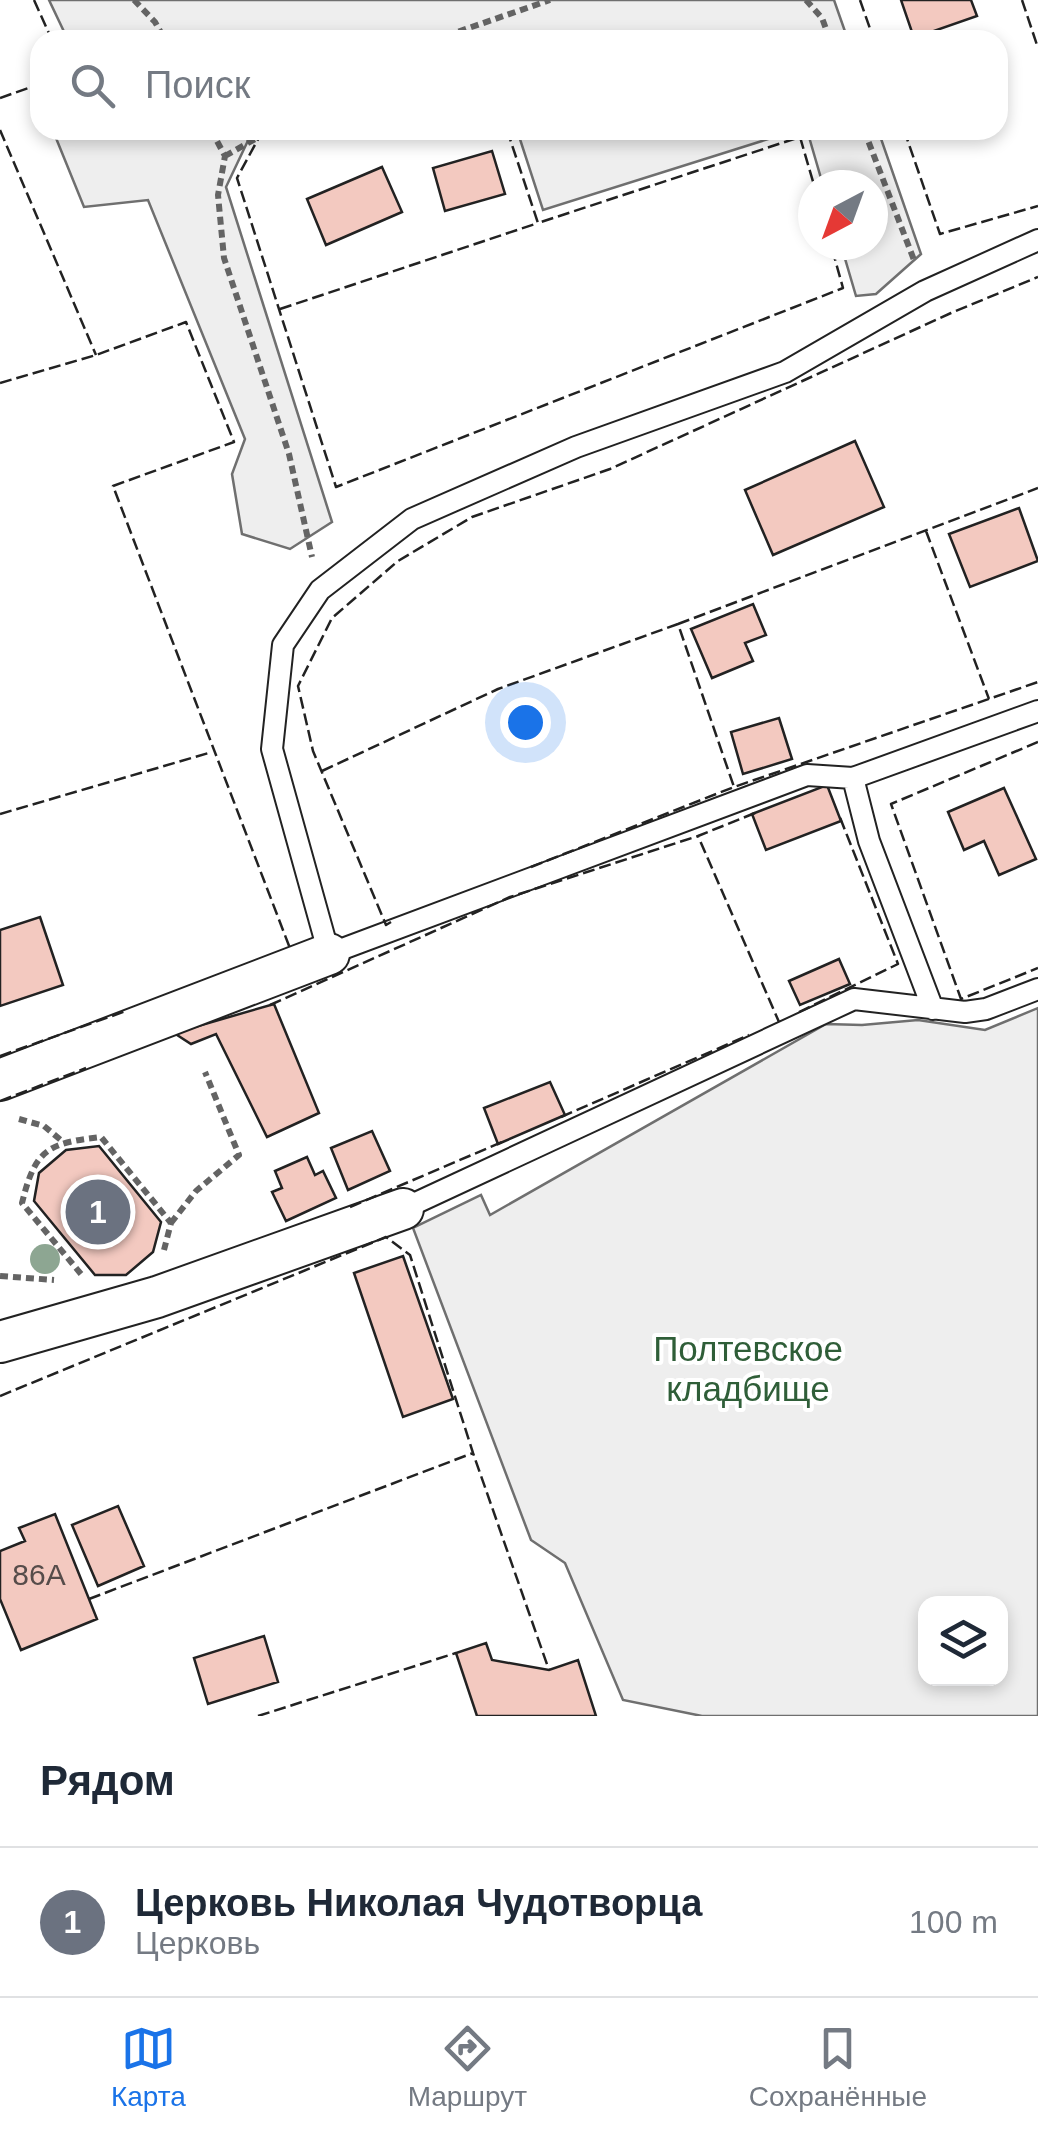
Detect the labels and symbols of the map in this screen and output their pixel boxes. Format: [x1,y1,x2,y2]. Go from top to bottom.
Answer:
north arrow [798,170,888,260]
your location [500,697,551,748]
pin: 1 [66,1174,130,1250]
park label: Полтевское кладбище [653,1329,843,1408]
house number: 86А [12,1558,66,1591]

